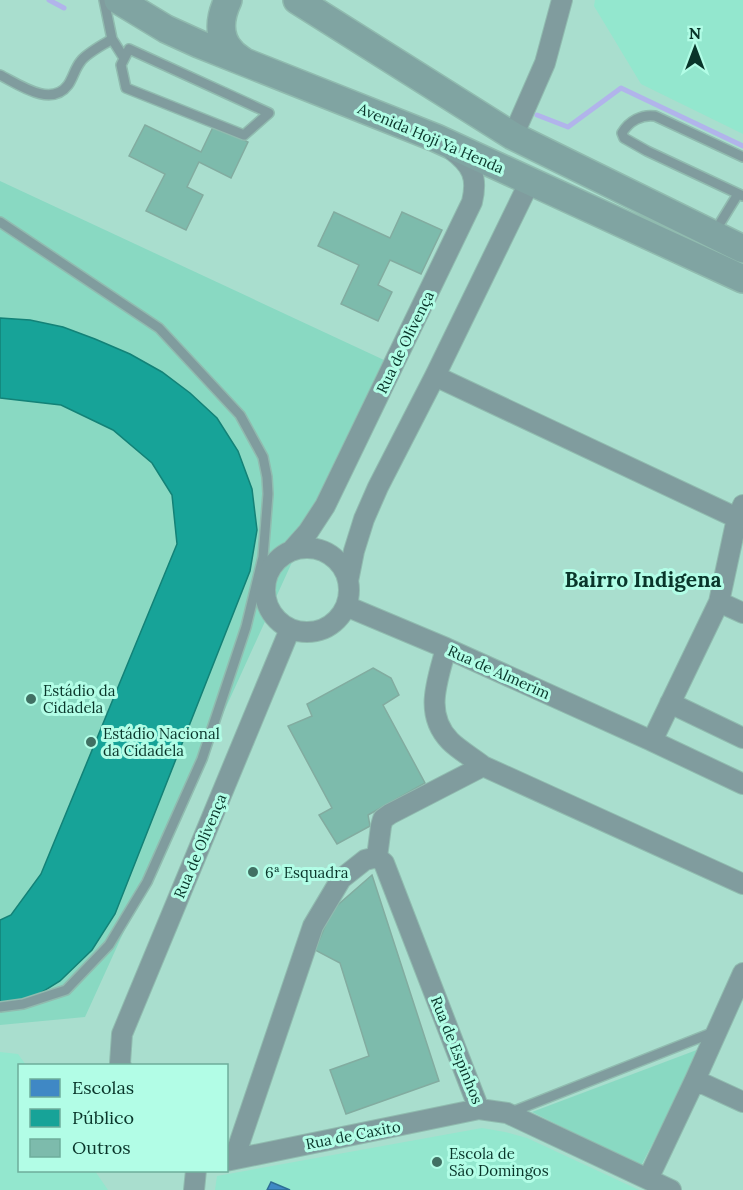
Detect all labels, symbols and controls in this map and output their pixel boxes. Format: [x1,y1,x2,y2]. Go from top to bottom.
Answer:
north arrow [665,18,725,78]
text: N [689,23,701,43]
street label: Avenida Hoji Ya Henda [354,98,507,177]
street label: Rua de Olivença [372,287,438,396]
district label: Bairro Indigena [564,566,722,593]
street label: Rua de Almerim [445,641,553,703]
place label: Estádio da Cidadela [43,681,116,717]
marker: Estádio da Cidadela [24,692,38,706]
place label: Estádio Nacional da Cidadela [103,724,220,760]
marker: Estádio Nacional da Cidadela [84,735,98,749]
street label: Rua de Olivença [169,791,231,901]
place label: 6ª Esquadra [265,863,349,882]
marker: 6ª Esquadra [246,865,260,879]
street label: Rua de Espinhos [427,993,487,1107]
legend [18,1064,228,1172]
text: Escolas [72,1076,134,1099]
text: Público [72,1106,134,1129]
street label: Rua de Caxito [304,1116,402,1154]
text: Outros [72,1136,131,1159]
place label: Escola de São Domingos [449,1144,549,1180]
marker: Escola de São Domingos [430,1155,444,1169]

